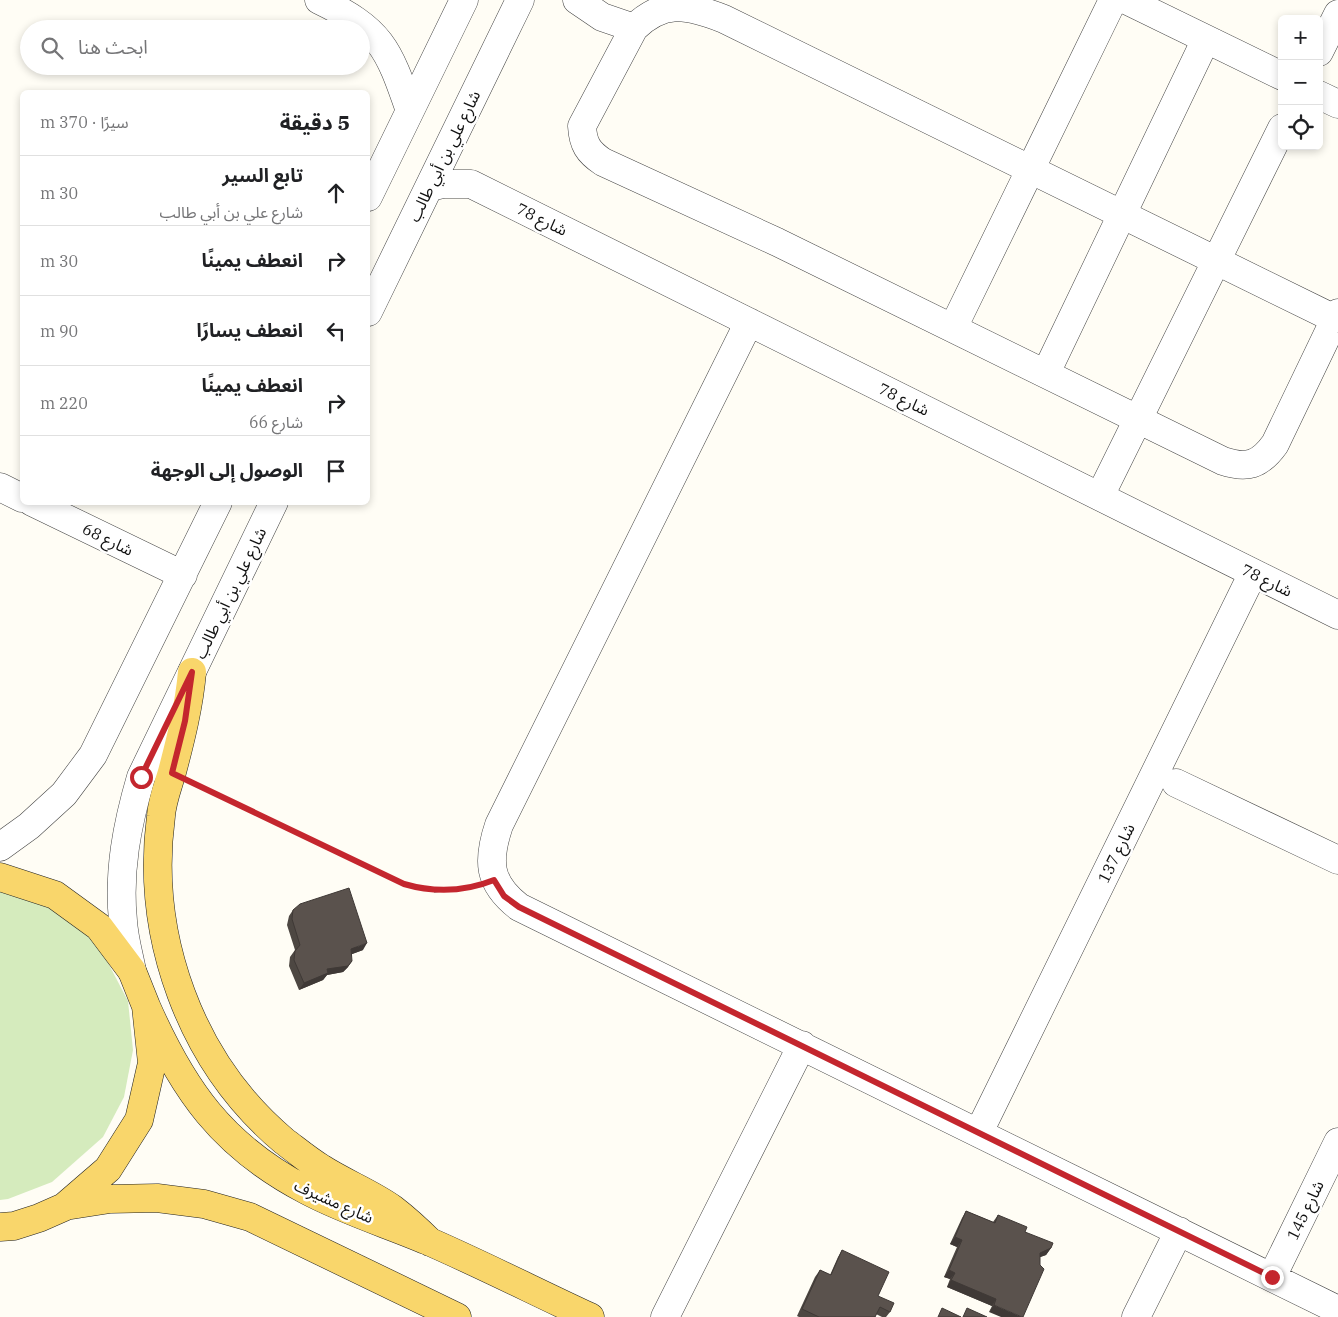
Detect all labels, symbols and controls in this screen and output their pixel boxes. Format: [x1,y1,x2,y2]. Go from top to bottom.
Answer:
map controls [1278,15,1323,150]
button: + [1278,15,1323,60]
search box [20,20,370,75]
icon: search [38,34,66,62]
text: ابحث هنا [78,35,148,59]
button: − [1278,60,1323,105]
street label: شارع علي بن أبي طالب [404,87,487,226]
button: locate [1278,105,1323,150]
text: 5 دقيقة [280,108,350,136]
text: سيرًا · 370 m [40,112,129,132]
text: تابع السير [222,163,303,187]
icon: ahead [322,179,350,207]
text: 30 m [40,183,78,203]
street label: شارع 78 [512,198,571,243]
text: شارع علي بن أبي طالب [159,202,303,222]
icon: right [322,247,350,275]
text: انعطف يمينًا [201,248,303,272]
text: 30 m [40,251,78,271]
icon: left [322,317,350,345]
text: انعطف يسارًا [197,318,303,342]
text: 90 m [40,321,78,341]
text: انعطف يمينًا [201,373,303,397]
street label: شارع 78 [874,378,933,423]
icon: right [322,389,350,417]
text: 220 m [40,393,88,413]
text: شارع 66 [249,412,303,432]
icon: arrive [322,457,350,485]
text: الوصول إلى الوجهة [151,458,303,482]
street label: شارع 68 [78,518,137,563]
street label: شارع علي بن أبي طالب [190,524,273,663]
street label: شارع 78 [1237,559,1296,604]
route start [130,766,153,789]
street label: شارع 137 [1093,820,1142,887]
street label: شارع مشيرف [290,1175,377,1230]
street label: شارع 145 [1282,1177,1331,1244]
route end [1261,1266,1284,1289]

